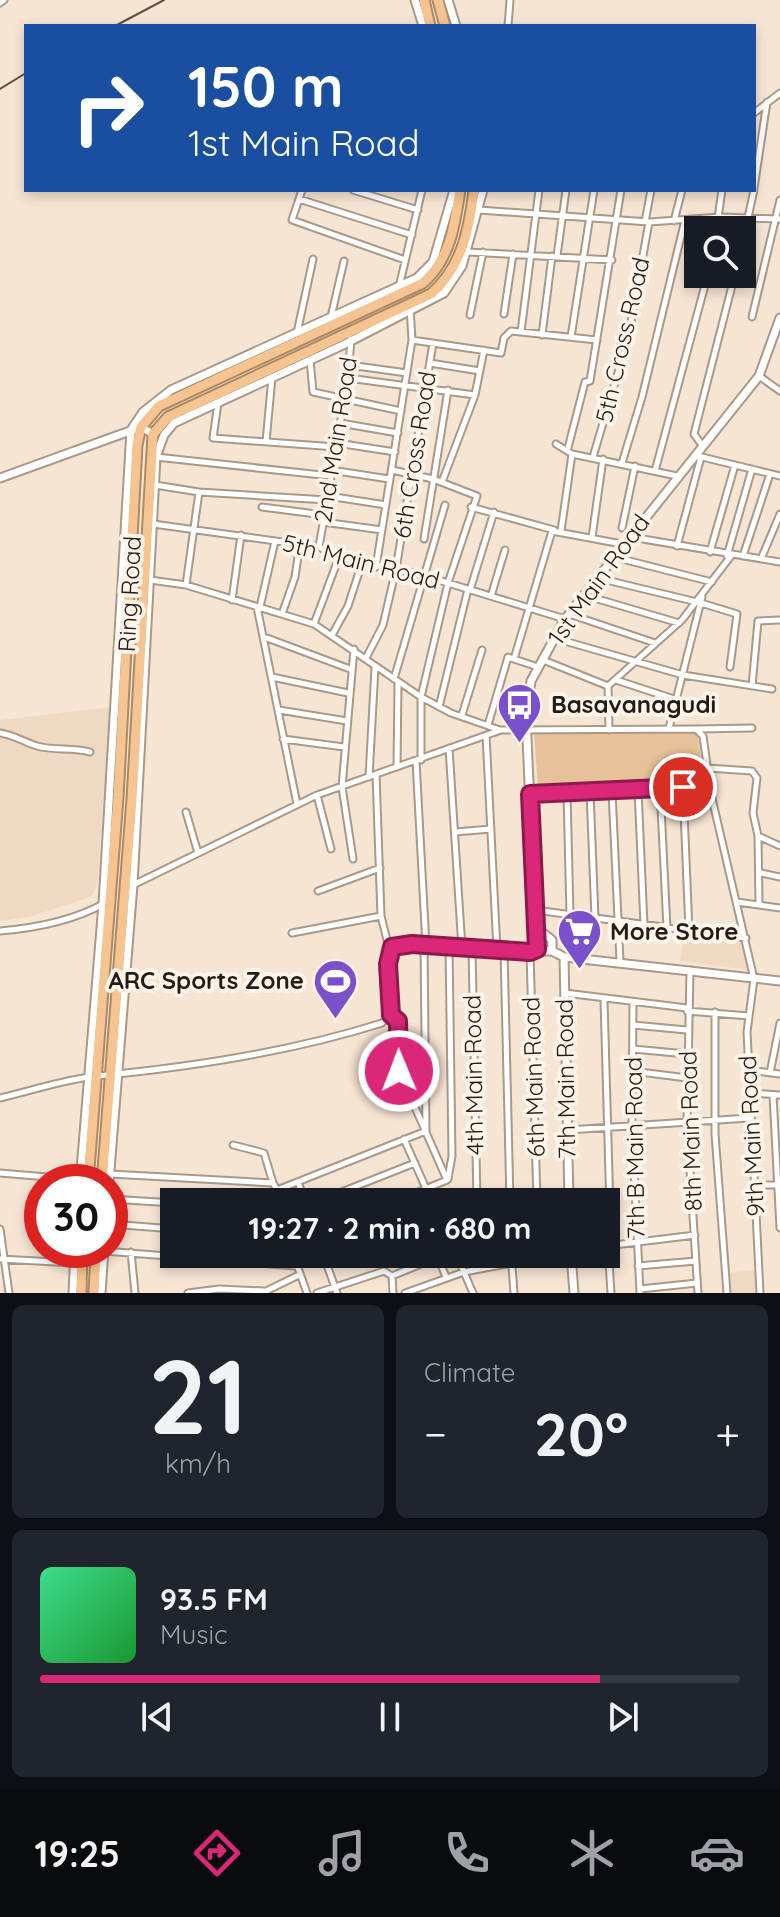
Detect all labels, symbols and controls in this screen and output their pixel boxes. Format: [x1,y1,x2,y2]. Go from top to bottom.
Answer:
text: 150 m [188,51,344,121]
icon: right [56,56,160,160]
text: 1st Main Road [188,120,419,165]
map controls [684,216,756,288]
button: search [684,216,756,288]
street label: 5th Cross Road [588,254,656,425]
street label: 2nd Main Road [307,355,363,525]
street label: 6th Cross Road [386,369,442,541]
street label: 1st Main Road [541,508,656,651]
street label: 5th Main Road [280,527,443,595]
street label: Ring Road [111,535,147,653]
bus stop icon: Basavanagudi [496,681,544,744]
place label: Basavanagudi [551,689,716,719]
pin [649,753,717,821]
icon: arrive [661,765,705,809]
supermarket icon: More Store [555,908,603,971]
place label: More Store [610,916,738,946]
sports icon: ARC Sports Zone [311,957,359,1020]
place label: ARC Sports Zone [108,965,304,995]
street label: 4th Main Road [457,995,489,1156]
street label: 6th Main Road [515,996,551,1158]
street label: 7th Main Road [549,999,581,1159]
position arrow [357,1029,441,1113]
street label: 8th Main Road [672,1050,708,1212]
street label: 9th Main Road [732,1055,770,1217]
street label: 7th B Main Road [617,1057,651,1239]
speed limit sign: 30 [24,1164,128,1268]
text: 19:27 · 2 min · 680 m [249,1209,531,1247]
text: 21 [148,1330,248,1460]
text: Climate [424,1356,515,1389]
text: 20° [534,1396,628,1471]
text: − [424,1406,447,1461]
text: + [715,1406,740,1461]
text: km/h [165,1447,231,1480]
text: 93.5 FM [160,1580,268,1618]
text: Music [160,1618,228,1651]
icon: previous [135,1695,179,1739]
icon: pause [368,1695,412,1739]
icon: next [601,1695,645,1739]
icon: directions [189,1825,245,1881]
icon: music [314,1825,370,1881]
icon: phone [439,1825,495,1881]
icon: climate [564,1825,620,1881]
icon: car [689,1825,745,1881]
text: 19:25 [35,1831,120,1876]

